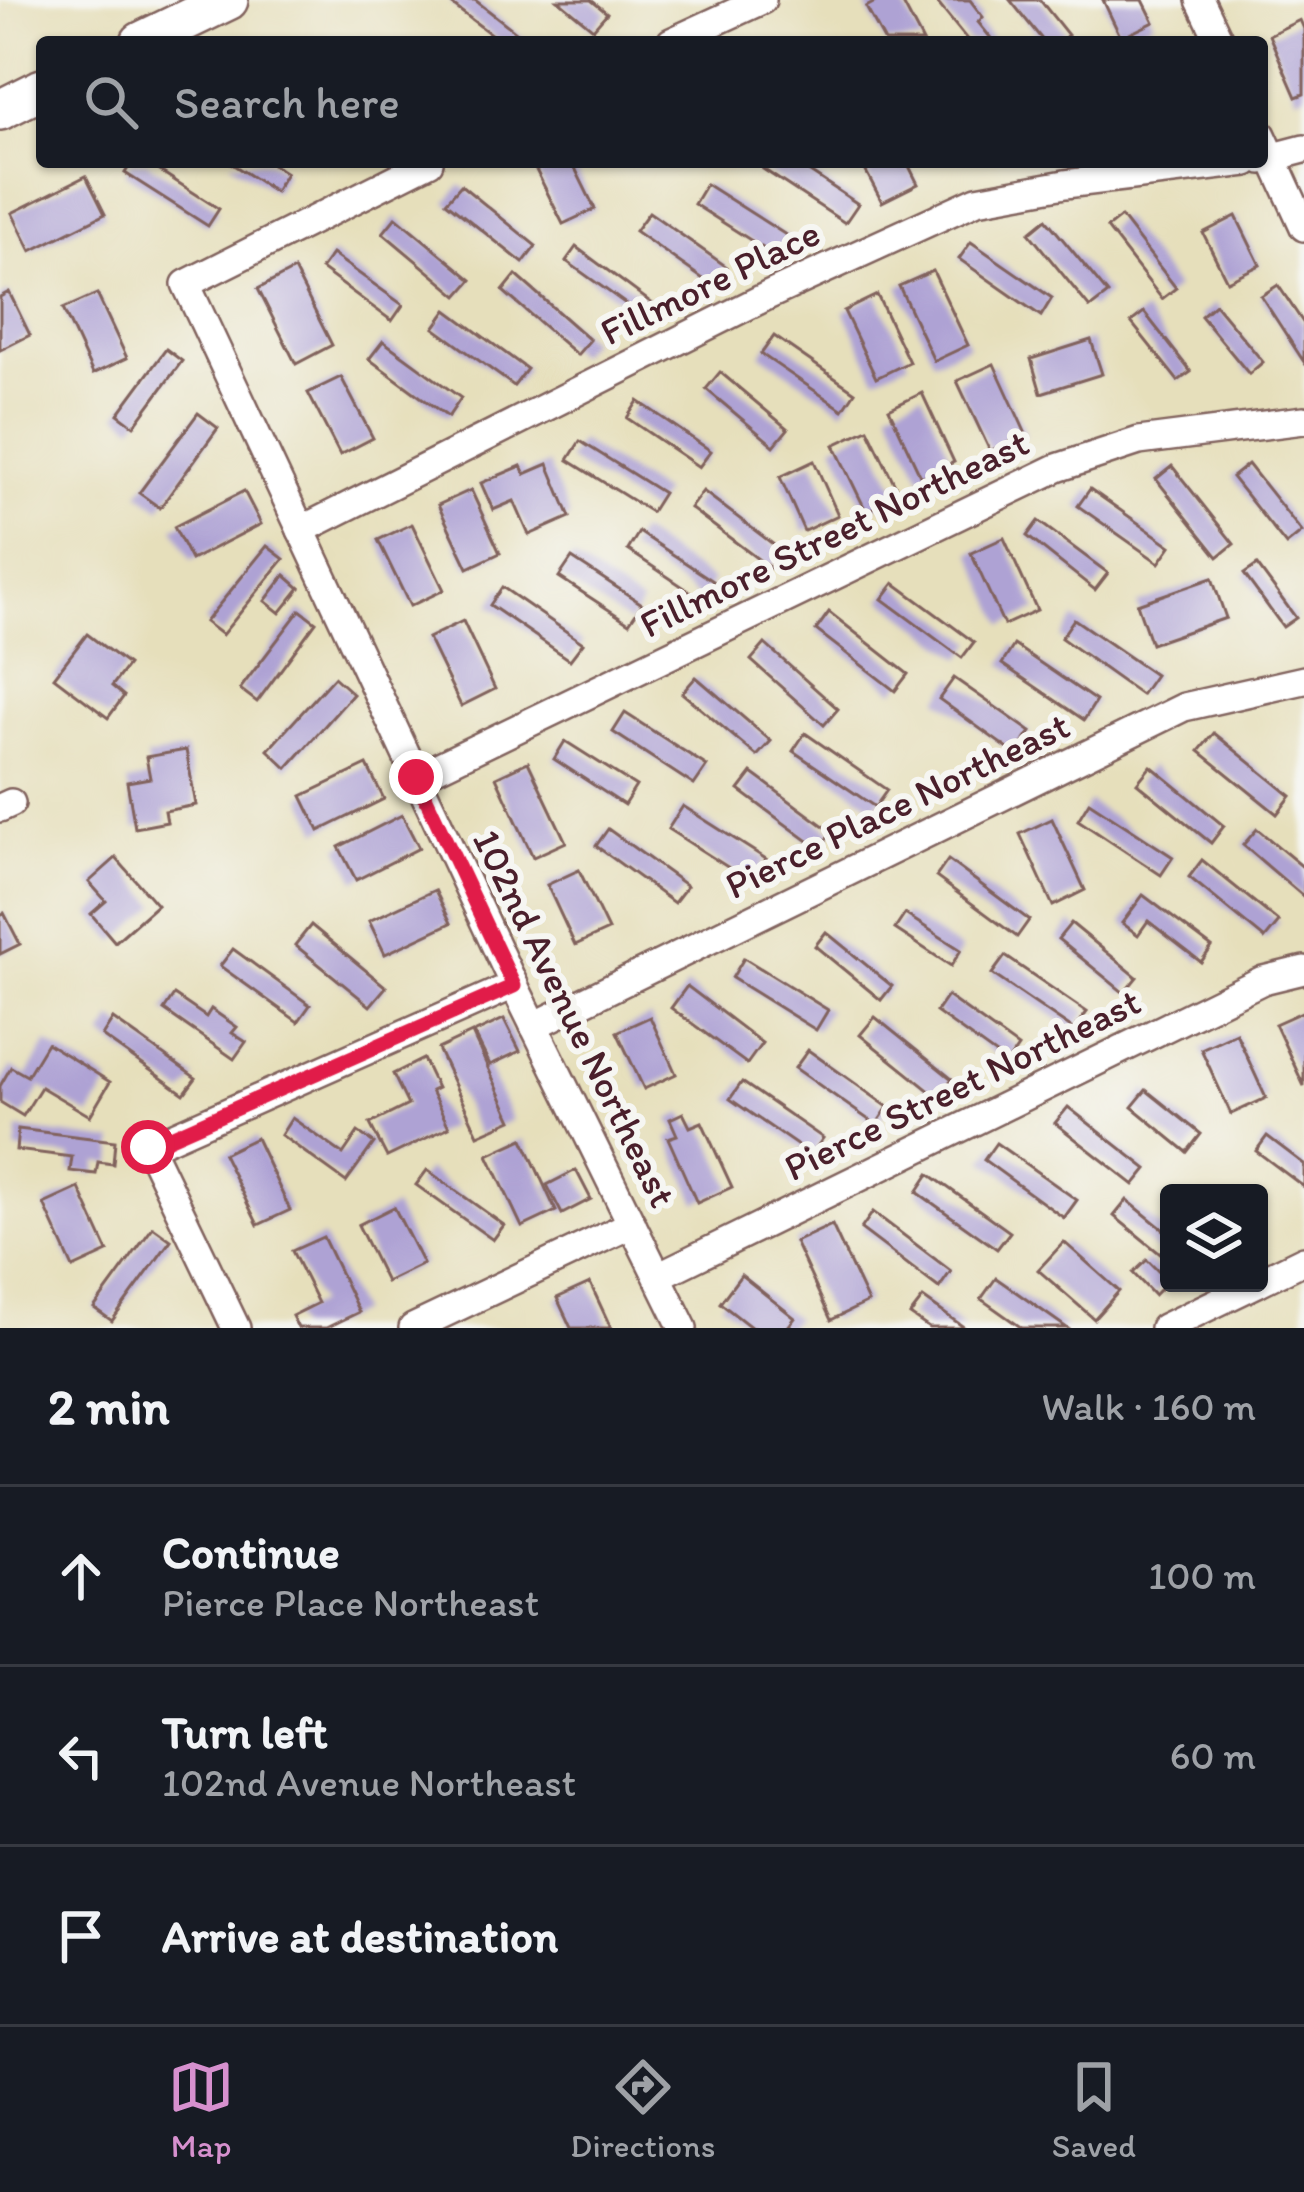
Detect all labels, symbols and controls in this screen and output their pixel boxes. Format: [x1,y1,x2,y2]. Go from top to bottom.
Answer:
search box [36,36,1268,168]
icon: search [78,69,144,135]
text: Search here [174,75,400,129]
street label: Fillmore Place [593,209,827,355]
street label: Fillmore Street Northeast [632,418,1036,648]
street label: Pierce Place Northeast [717,701,1077,909]
route end [389,750,443,804]
street label: 102nd Avenue Northeast [463,822,687,1214]
street label: Pierce Street Northeast [776,977,1148,1191]
route start [121,1120,175,1174]
map controls [1160,1184,1268,1292]
button: layers [1160,1184,1268,1292]
text: 2 min [48,1376,169,1437]
text: Walk · 160 m [1042,1383,1256,1430]
text: Continue [162,1525,340,1579]
icon: ahead [48,1543,114,1609]
text: 100 m [1148,1552,1256,1599]
text: Pierce Place Northeast [162,1579,539,1626]
text: Turn left [162,1705,328,1759]
icon: left [48,1723,114,1789]
text: 60 m [1170,1732,1256,1779]
text: 102nd Avenue Northeast [162,1759,576,1806]
icon: arrive [48,1903,114,1969]
text: Arrive at destination [162,1909,558,1963]
tab: Map [168,2054,234,2165]
tab: Directions [570,2054,715,2165]
tab: Saved [1052,2054,1136,2165]

